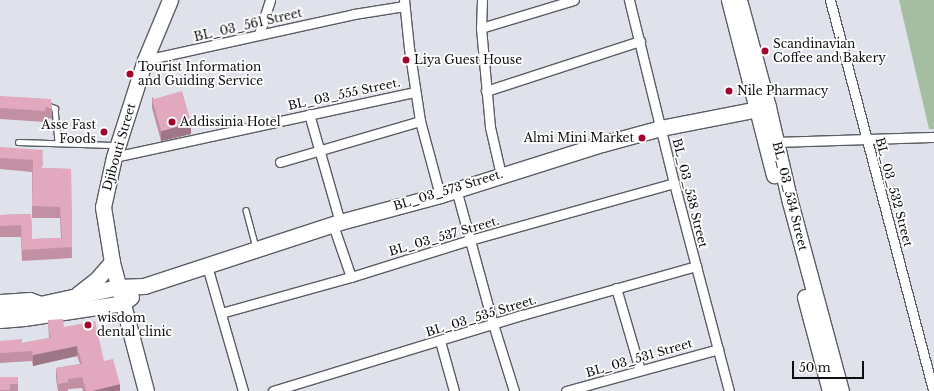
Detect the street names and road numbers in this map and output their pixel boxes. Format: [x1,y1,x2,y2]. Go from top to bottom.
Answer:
street label: BL_03_561 Street [193,6,303,44]
street label: BL_03_555 Street. [287,75,401,113]
street label: Djibouti Street [100,102,138,192]
street label: BL_03_532 Street [873,136,915,248]
street label: BL_03_538 Street [669,137,711,249]
street label: BL_03_534 Street [769,140,811,252]
street label: BL_03_573 Street. [391,166,505,214]
street label: BL_03_537 Street. [387,213,501,259]
street label: BL_03_535 Street. [424,292,538,340]
street label: BL_03_531 Street [584,336,694,380]

